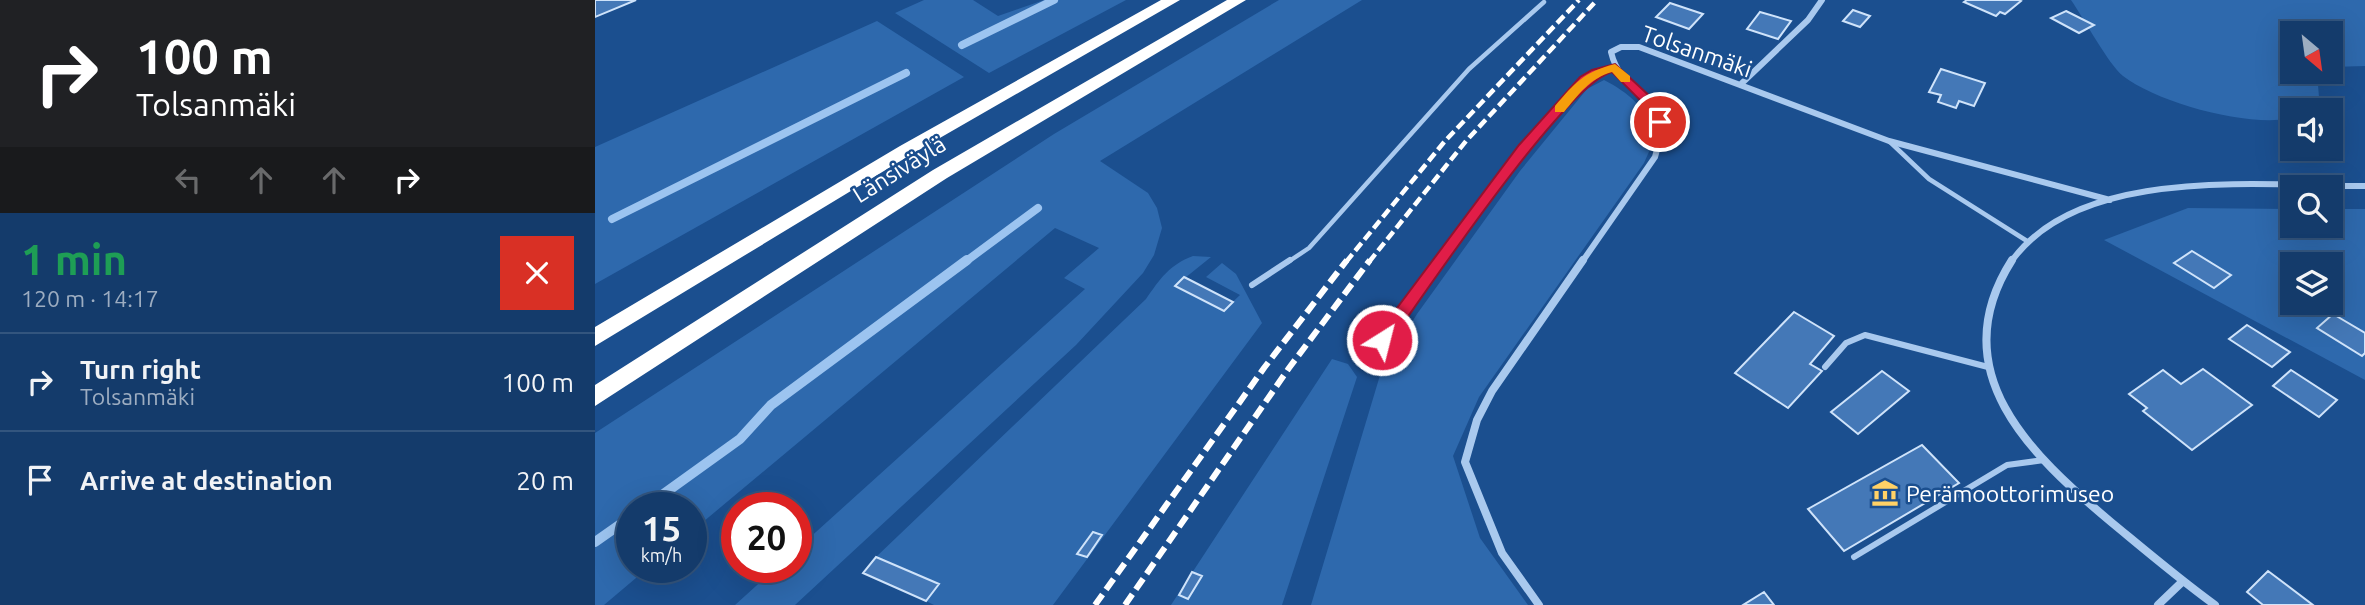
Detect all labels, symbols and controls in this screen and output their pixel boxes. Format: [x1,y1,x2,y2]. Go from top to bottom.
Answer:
street label: Tolsanmäki [1639,20,1755,82]
north arrow [2280,21,2343,84]
map controls [2280,21,2343,315]
icon: right [21,28,112,119]
text: 100 m [136,28,273,83]
text: Tolsanmäki [136,86,296,122]
pin [1630,92,1690,152]
button: sound [2280,98,2343,161]
icon: arrive [1641,103,1679,141]
street label: Länsiväylä [848,131,950,207]
icon: left [169,161,207,199]
icon: ahead [242,161,280,199]
icon: ahead [315,161,353,199]
icon: right [388,161,426,199]
button: search [2280,175,2343,238]
text: 1 min [21,236,127,283]
button: close [500,236,574,310]
button: layers [2280,252,2343,315]
text: 120 m · 14:17 [21,286,159,311]
position arrow [1345,303,1419,377]
text: Turn right [80,355,201,384]
icon: right [21,363,59,401]
text: 100 m [502,368,574,397]
text: Tolsanmäki [80,384,195,409]
icon: arrive [21,461,59,499]
text: Arrive at destination [80,466,333,495]
text: 20 m [516,466,574,495]
museum icon: Perämoottorimuseo [1870,478,1900,508]
place label: Perämoottorimuseo [1906,481,2114,506]
speed limit sign: 20 [721,492,812,583]
text: 15 [642,508,681,548]
text: km/h [641,545,682,565]

